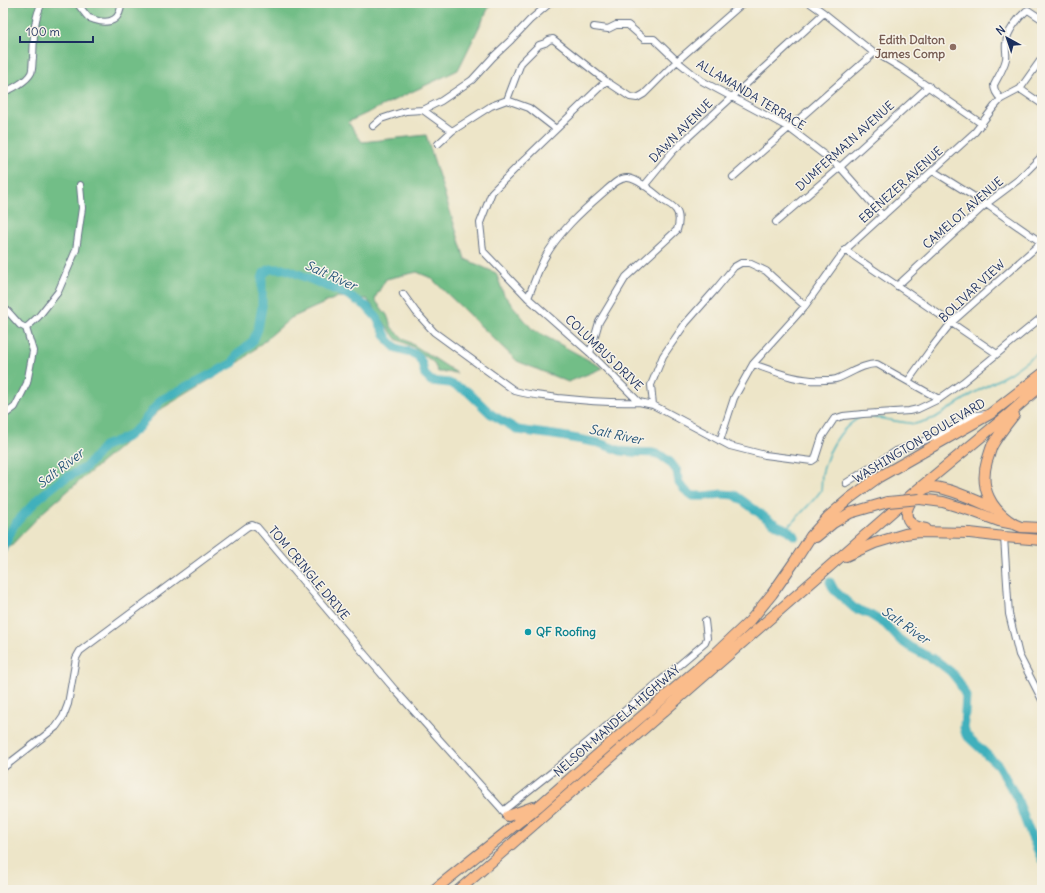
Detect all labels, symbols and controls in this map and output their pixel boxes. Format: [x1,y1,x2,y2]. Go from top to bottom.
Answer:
scale bar [20,18,93,44]
north arrow [987,18,1027,58]
text: N [993,23,1008,38]
text: 100 m [26,24,60,39]
place label: Edith Dalton James Comp [875,32,945,62]
marker: Edith Dalton James Comp [948,42,958,52]
street label: ALLAMANDA TERRACE [694,56,808,133]
street label: DAWN AVENUE [646,96,715,165]
street label: DUMFERMAIN AVENUE [792,97,897,194]
street label: EBENEZER AVENUE [856,143,945,226]
street label: CAMELOT AVENUE [919,174,1006,252]
street label: BOLIVAR VIEW [935,256,1008,325]
water label: Salt River [302,257,361,295]
street label: COLUMBUS DRIVE [562,312,646,394]
street label: WASHINGTON BOULEVARD [850,395,988,486]
water label: Salt River [587,420,646,449]
water label: Salt River [33,444,88,492]
street label: TOM CRINGLE DRIVE [266,523,353,623]
water label: Salt River [878,603,934,649]
place label: QF Roofing [536,624,596,640]
marker: QF Roofing [523,627,533,637]
street label: NELSON MANDELA HIGHWAY [550,661,683,780]

